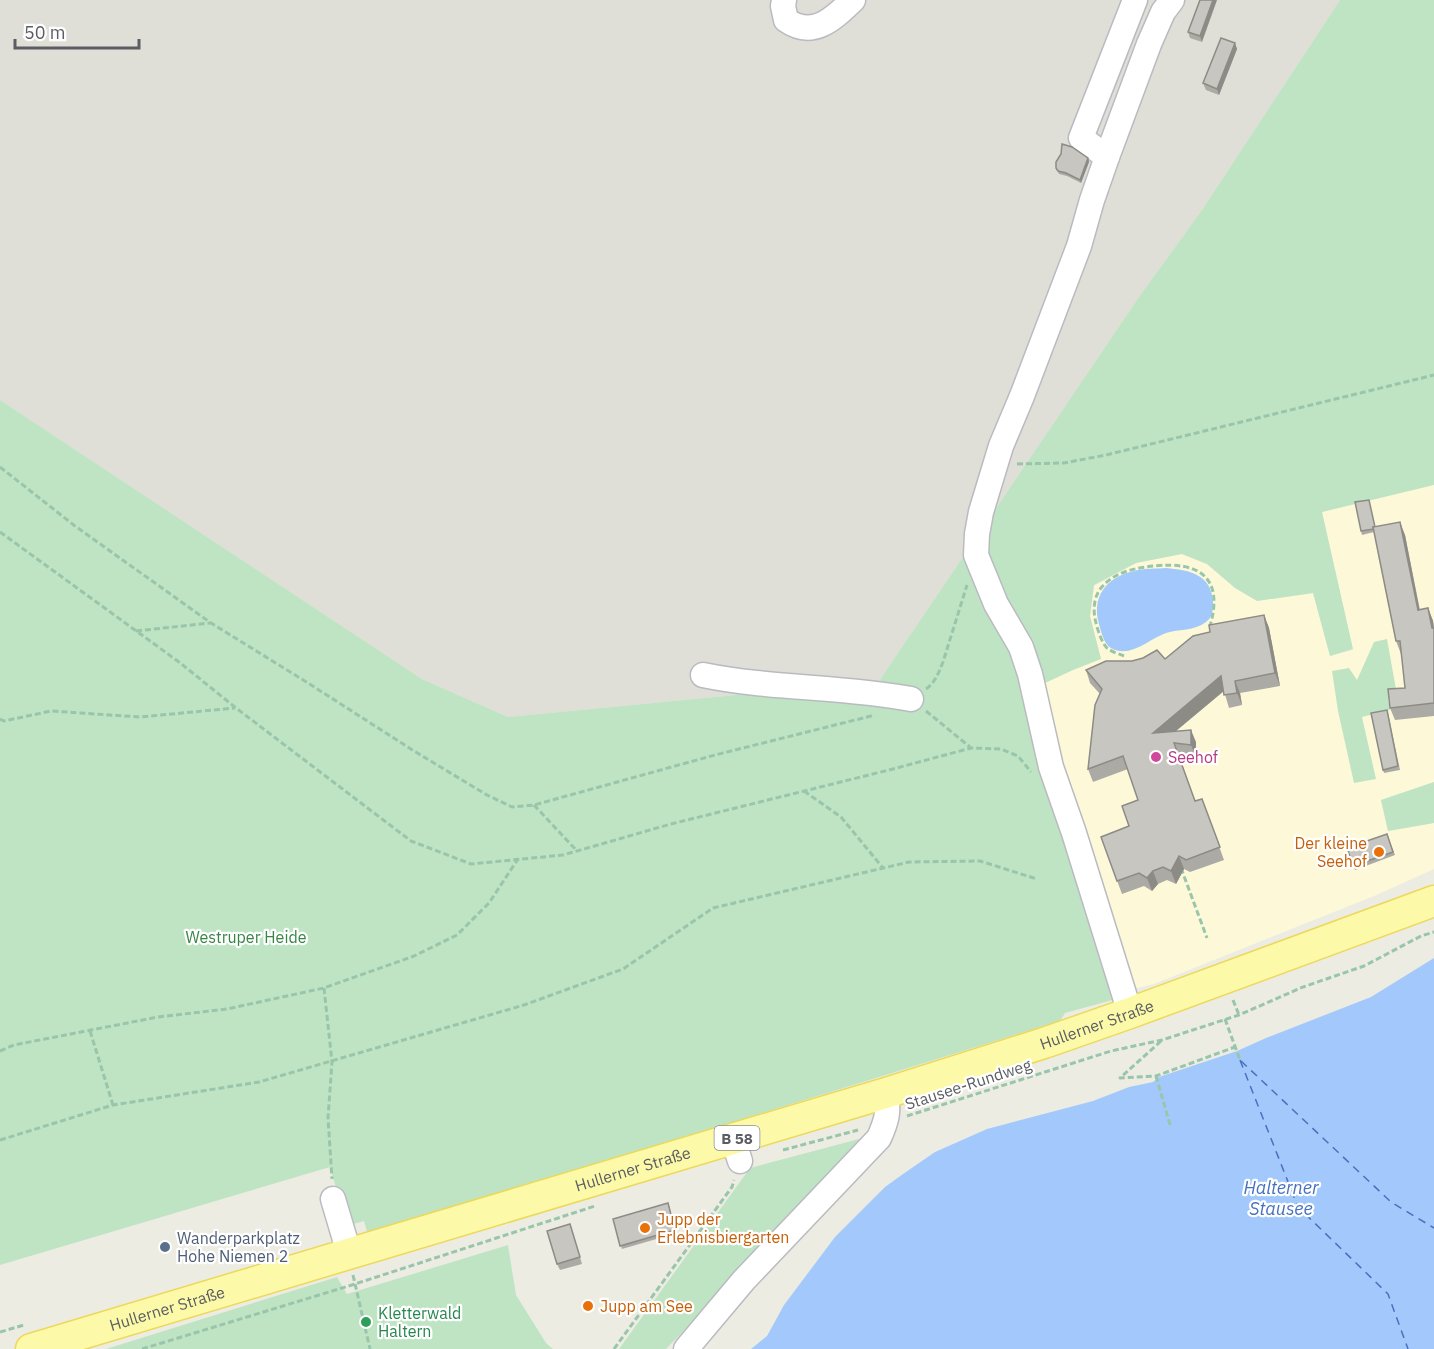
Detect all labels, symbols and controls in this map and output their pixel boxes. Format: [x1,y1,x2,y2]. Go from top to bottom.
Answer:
scale bar [15,12,140,50]
text: 50 m [24,21,66,44]
place label: Seehof [1168,747,1218,767]
marker: Seehof [1149,750,1163,764]
place label: Der kleine Seehof [1294,833,1367,871]
marker: Der kleine Seehof [1372,845,1386,859]
park label: Westruper Heide [186,927,307,947]
street label: Hullerner Straße [1037,995,1157,1054]
street label: Stausee-Rundweg [902,1054,1034,1114]
road number: B 58 [714,1126,760,1150]
street label: Hullerner Straße [572,1142,693,1196]
water label: Halterner Stausee [1244,1176,1319,1220]
place label: Jupp der Erlebnisbiergarten [657,1209,789,1247]
marker: Jupp der Erlebnisbiergarten [638,1221,652,1235]
place label: Wanderparkplatz Hohe Niemen 2 [177,1228,300,1266]
marker: Wanderparkplatz Hohe Niemen 2 [158,1240,172,1254]
street label: Hullerner Straße [107,1281,227,1335]
place label: Jupp am See [600,1296,693,1316]
marker: Jupp am See [581,1299,595,1313]
place label: Kletterwald Haltern [378,1303,461,1341]
marker: Kletterwald Haltern [359,1315,373,1329]

